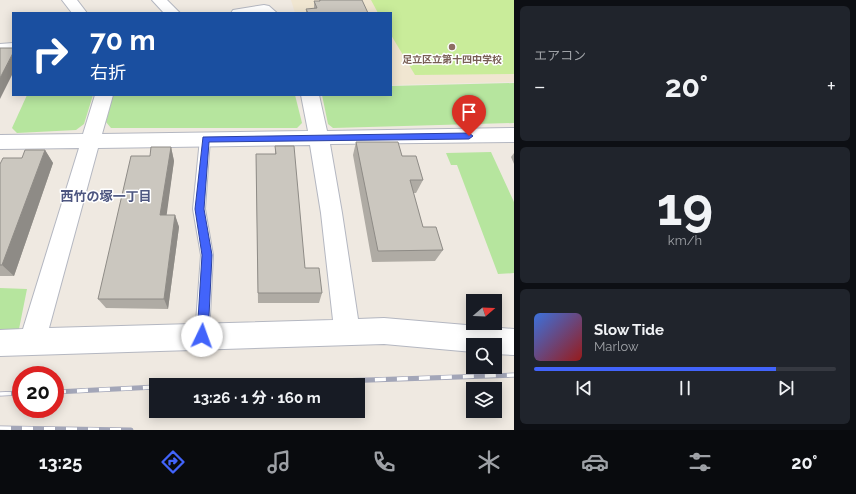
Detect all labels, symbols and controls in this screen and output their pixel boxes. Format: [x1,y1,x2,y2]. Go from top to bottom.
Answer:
text: 70 m [90,24,156,57]
icon: right [24,28,76,80]
marker: 足立区立第十四中学校 [447,42,457,52]
text: エアコン [534,48,586,63]
place label: 足立区立第十四中学校 [402,54,502,65]
text: 右折 [90,62,126,83]
text: 20° [665,69,708,104]
text: − [534,73,546,99]
text: + [827,73,836,99]
pin [452,95,486,136]
icon: arrive [458,101,480,123]
text: 19 [657,176,713,237]
district label: 西竹の塚一丁目 [60,189,152,204]
text: km/h [668,233,702,248]
north arrow [466,294,502,330]
map controls [466,294,502,418]
position arrow [181,315,223,357]
text: Slow Tide [594,321,664,339]
button: search [466,338,502,374]
text: Marlow [594,339,639,354]
speed limit sign: 20 [12,366,64,418]
icon: previous [573,377,595,399]
icon: pause [674,377,696,399]
icon: next [775,377,797,399]
button: layers [466,382,502,418]
text: 13:26 · 1 分 · 160 m [193,389,321,407]
icon: directions [159,448,187,476]
icon: music [265,448,293,476]
icon: phone [370,448,398,476]
icon: climate [475,448,503,476]
icon: car [581,448,609,476]
icon: filters [686,448,714,476]
text: 13:25 [39,452,82,473]
text: 20° [791,452,817,473]

